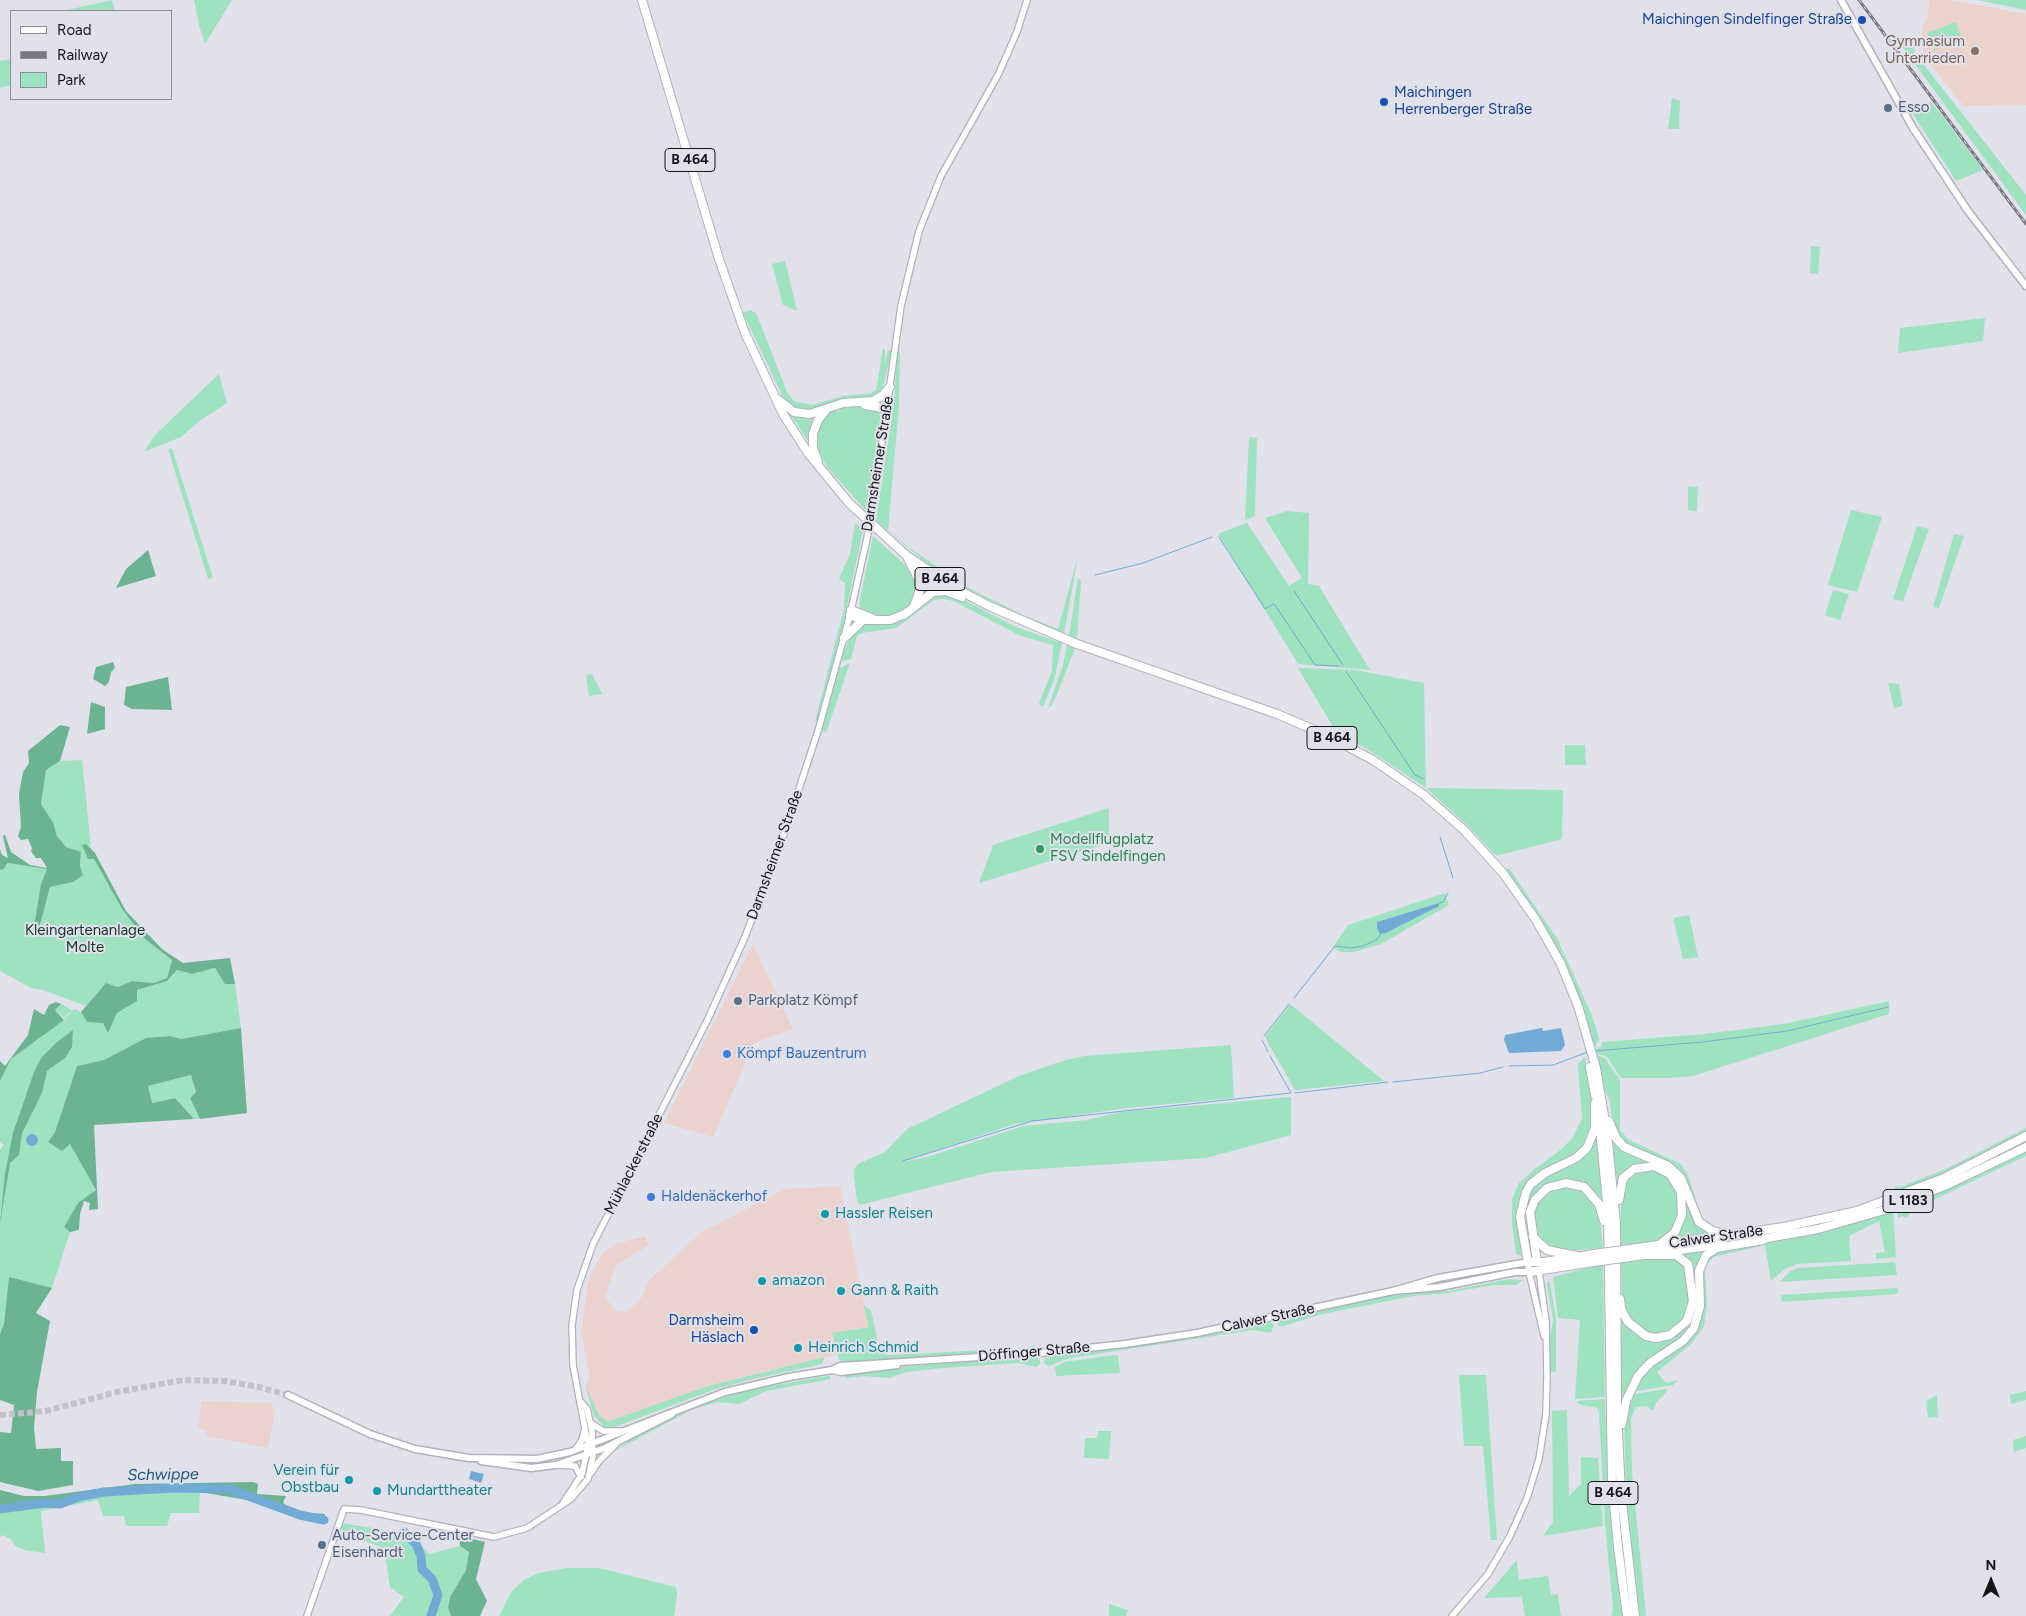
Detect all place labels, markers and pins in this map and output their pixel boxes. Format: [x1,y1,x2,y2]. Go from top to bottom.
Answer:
place label: Maichingen Sindelfinger Straße [1642,11,1852,29]
marker: Maichingen Sindelfinger Straße [1856,14,1868,26]
place label: Gymnasium Unterrieden [1885,33,1965,68]
marker: Gymnasium Unterrieden [1969,45,1981,57]
place label: Maichingen Herrenberger Straße [1394,84,1532,119]
marker: Maichingen Herrenberger Straße [1378,96,1390,108]
place label: Esso [1898,99,1930,117]
marker: Esso [1882,102,1894,114]
place label: Modellflugplatz FSV Sindelfingen [1050,831,1166,866]
marker: Modellflugplatz FSV Sindelfingen [1034,843,1046,855]
place label: Parkplatz Kömpf [748,992,858,1010]
marker: Parkplatz Kömpf [732,995,744,1007]
place label: Kömpf Bauzentrum [737,1045,867,1063]
marker: Kömpf Bauzentrum [721,1048,733,1060]
place label: Haldenäckerhof [661,1188,767,1206]
marker: Haldenäckerhof [645,1191,657,1203]
place label: Hassler Reisen [835,1205,933,1223]
marker: Hassler Reisen [819,1208,831,1220]
place label: amazon [772,1272,824,1290]
marker: amazon [756,1275,768,1287]
place label: Gann & Raith [851,1282,938,1300]
marker: Gann & Raith [835,1285,847,1297]
place label: Darmsheim Häslach [668,1312,744,1347]
marker: Darmsheim Häslach [748,1324,760,1336]
place label: Heinrich Schmid [808,1339,919,1357]
marker: Heinrich Schmid [792,1342,804,1354]
place label: Verein für Obstbau [273,1462,339,1497]
marker: Verein für Obstbau [343,1474,355,1486]
place label: Mundarttheater [387,1482,492,1500]
marker: Mundarttheater [371,1485,383,1497]
place label: Auto-Service-Center Eisenhardt [332,1527,474,1562]
marker: Auto-Service-Center Eisenhardt [316,1539,328,1551]

